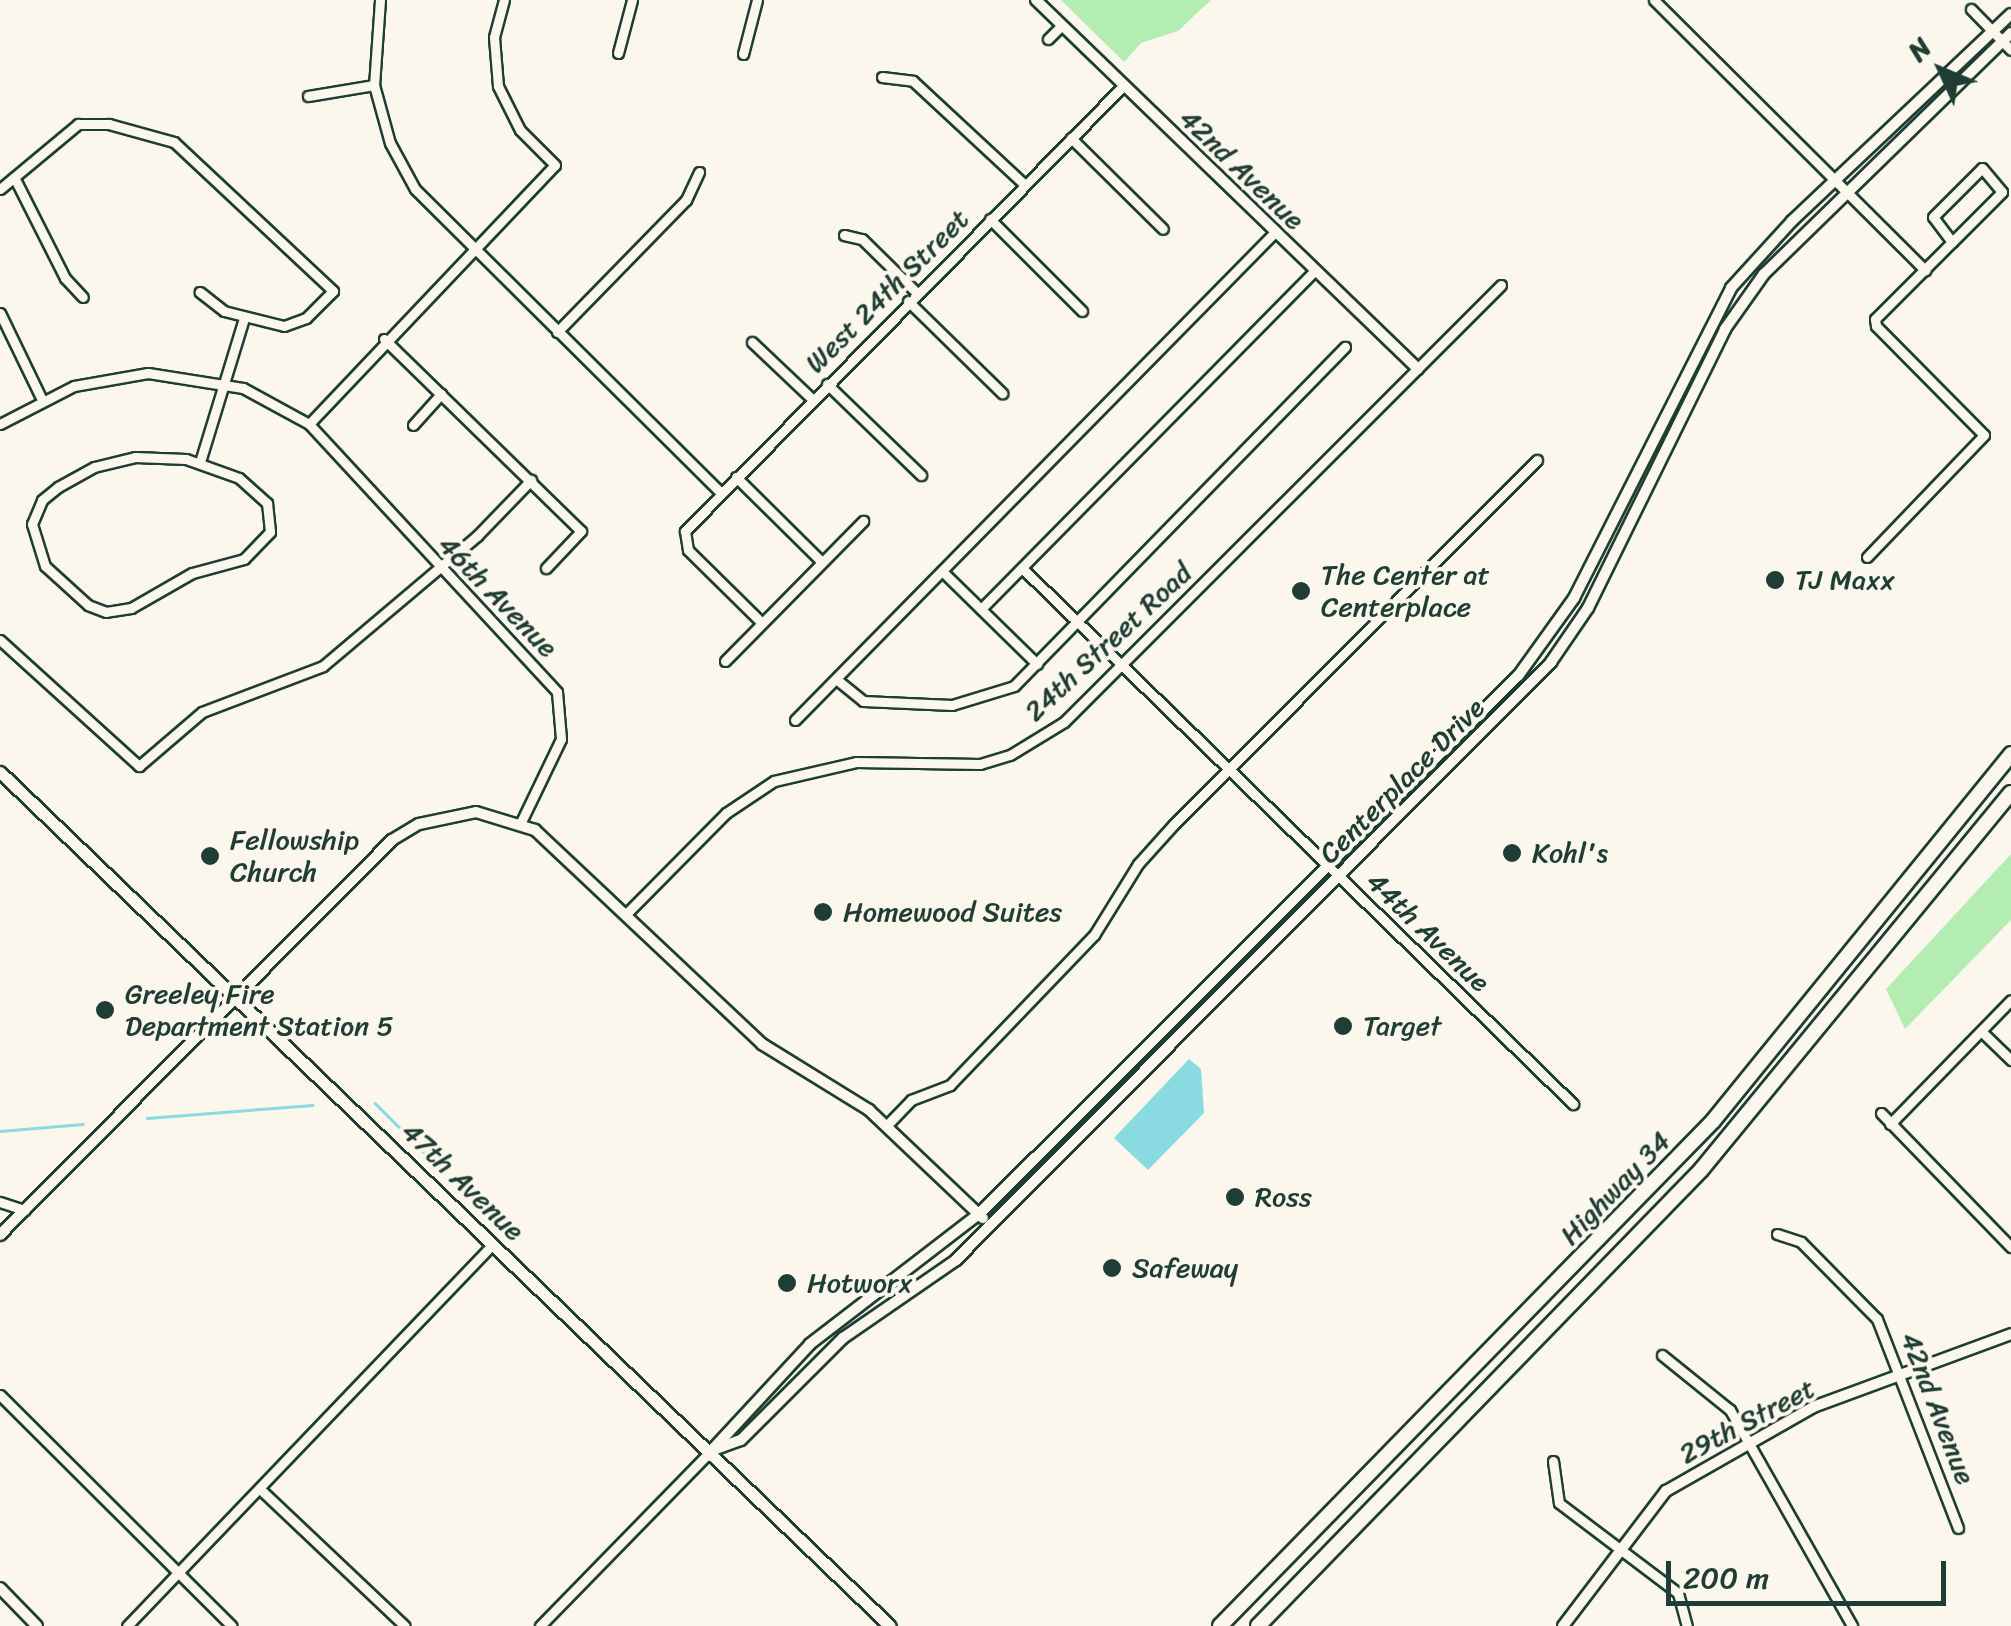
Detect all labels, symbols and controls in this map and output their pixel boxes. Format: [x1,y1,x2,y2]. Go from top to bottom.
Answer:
north arrow [1891,20,1991,120]
text: N [1895,25,1943,73]
street label: 42nd Avenue [1173,101,1311,237]
street label: West 24th Street [798,202,976,380]
street label: 46th Avenue [431,528,565,664]
street label: 24th Street Road [1017,556,1199,728]
place label: The Center at Centerplace [1321,558,1492,624]
place label: TJ Maxx [1795,563,1895,597]
marker: TJ Maxx [1764,569,1786,591]
marker: The Center at Centerplace [1290,580,1312,602]
street label: Centerplace Drive [1312,691,1492,871]
place label: Fellowship Church [230,823,359,889]
place label: Kohl's [1532,836,1608,870]
marker: Kohl's [1501,842,1523,864]
marker: Fellowship Church [199,845,221,867]
street label: 44th Avenue [1359,865,1497,999]
place label: Homewood Suites [843,895,1061,929]
marker: Homewood Suites [812,901,834,923]
place label: Greeley Fire Department Station 5 [125,977,394,1043]
marker: Greeley Fire Department Station 5 [94,999,116,1021]
place label: Target [1363,1009,1441,1043]
marker: Target [1332,1015,1354,1037]
street label: 47th Avenue [395,1114,531,1248]
street label: Highway 34 [1553,1124,1677,1252]
place label: Ross [1255,1180,1312,1214]
marker: Ross [1224,1186,1246,1208]
place label: Safeway [1132,1251,1238,1285]
marker: Safeway [1101,1257,1123,1279]
place label: Hotworx [807,1266,913,1300]
marker: Hotworx [776,1272,798,1294]
street label: 42nd Avenue [1894,1327,1982,1489]
street label: 29th Street [1673,1371,1821,1471]
scale bar [1671,1541,1951,1603]
text: 200 m [1683,1551,1769,1605]

